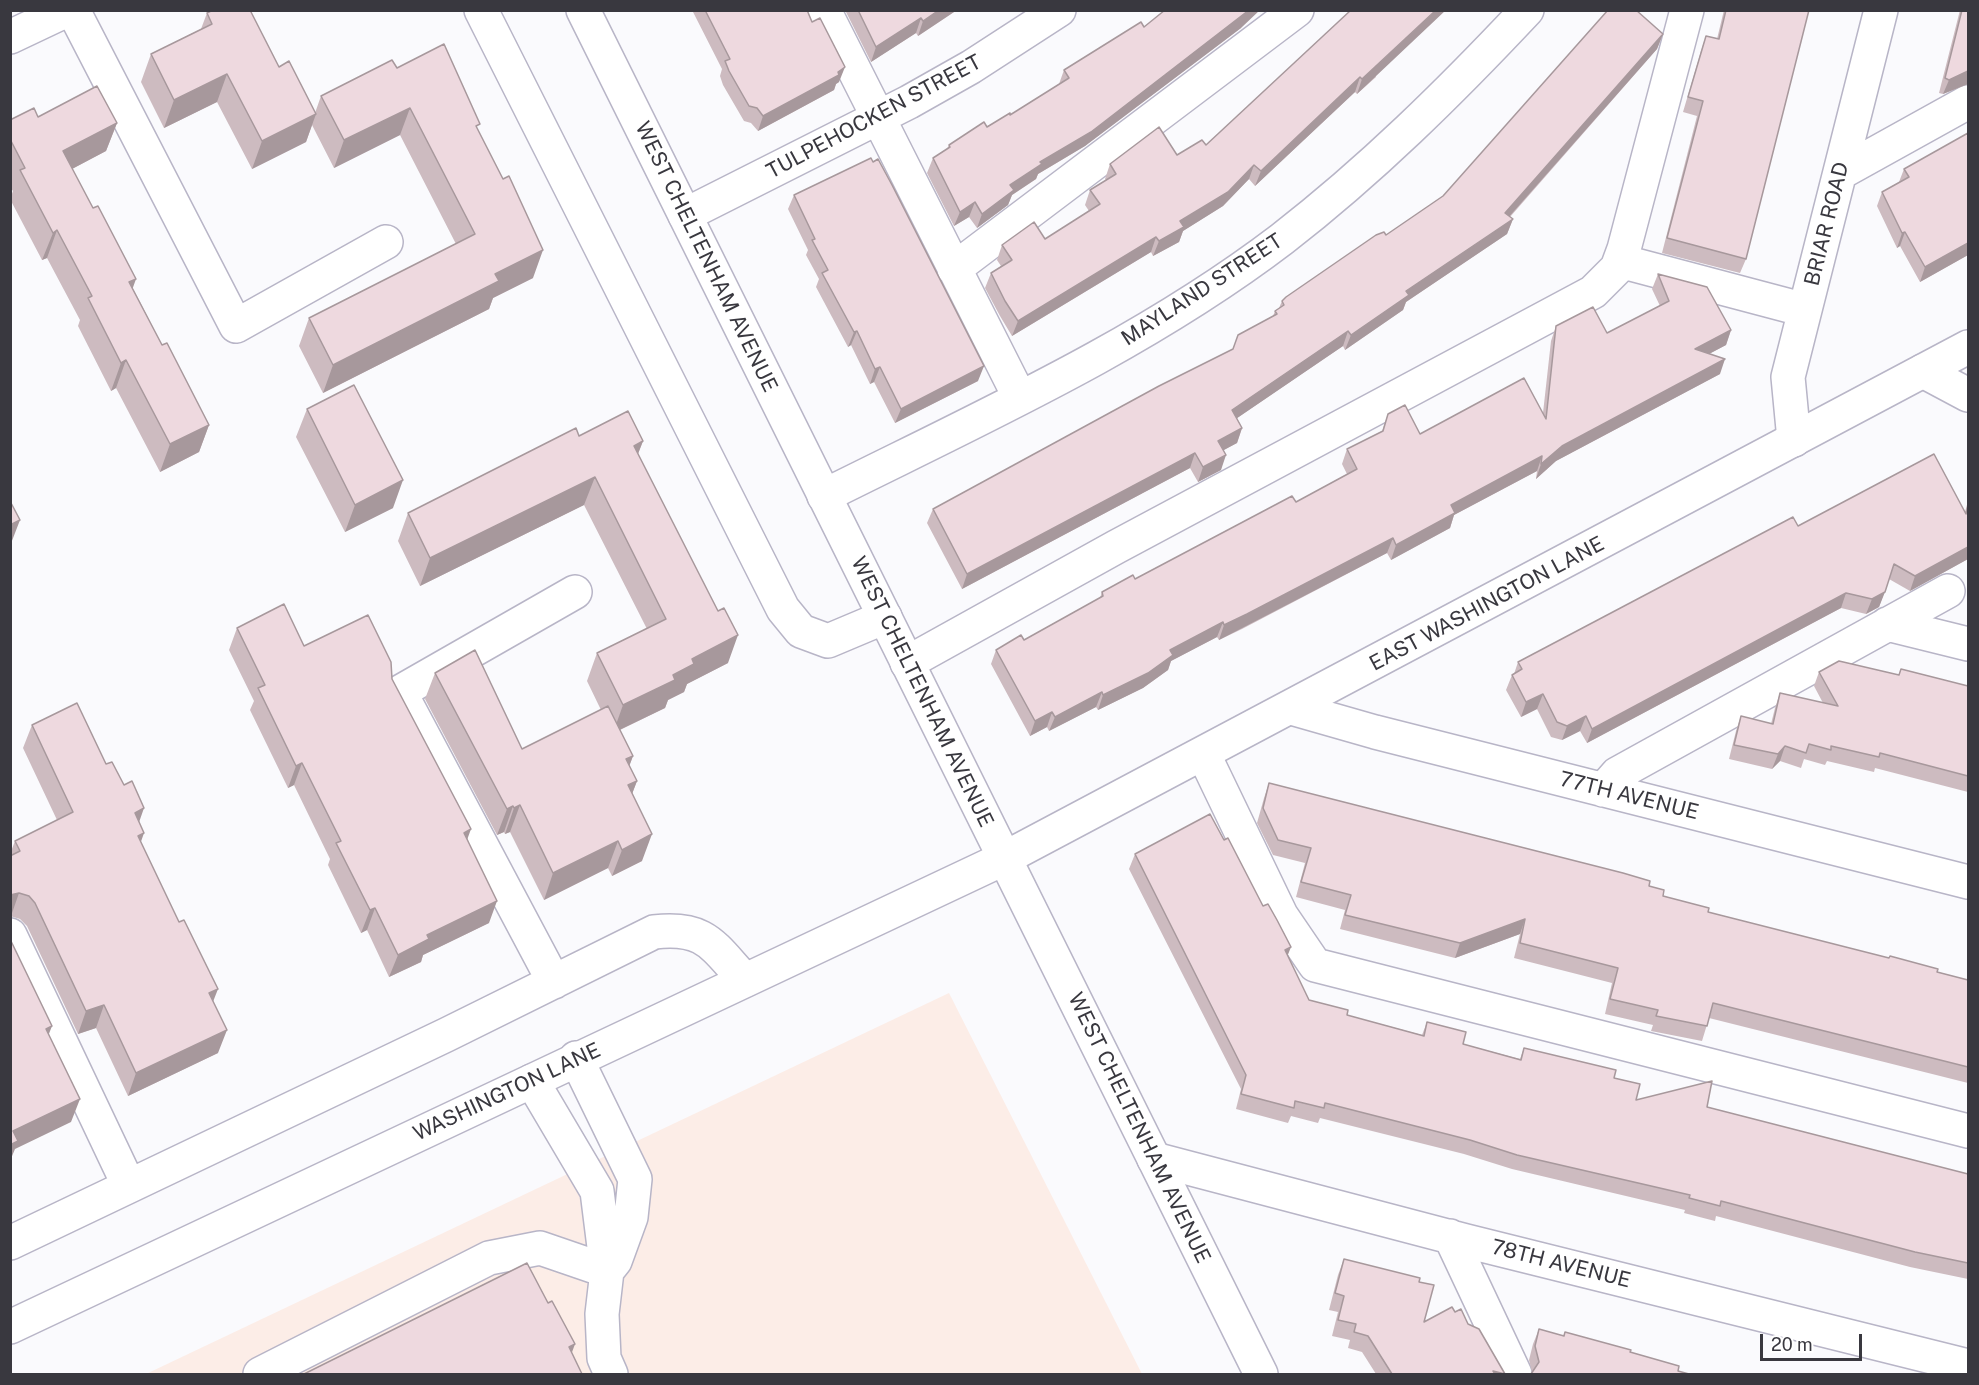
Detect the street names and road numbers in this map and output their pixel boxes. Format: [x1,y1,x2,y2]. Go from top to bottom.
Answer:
street label: TULPEHOCKEN STREET [762,50,986,184]
street label: WEST CHELTENHAM AVENUE [629,118,783,396]
street label: BRIAR ROAD [1799,159,1855,289]
street label: MAYLAND STREET [1117,229,1287,351]
street label: EAST WASHINGTON LANE [1365,531,1609,677]
street label: WEST CHELTENHAM AVENUE [845,553,999,831]
street label: 77TH AVENUE [1557,767,1701,825]
street label: WEST CHELTENHAM AVENUE [1062,989,1216,1267]
street label: WASHINGTON LANE [409,1038,605,1146]
street label: 78TH AVENUE [1489,1235,1633,1293]

